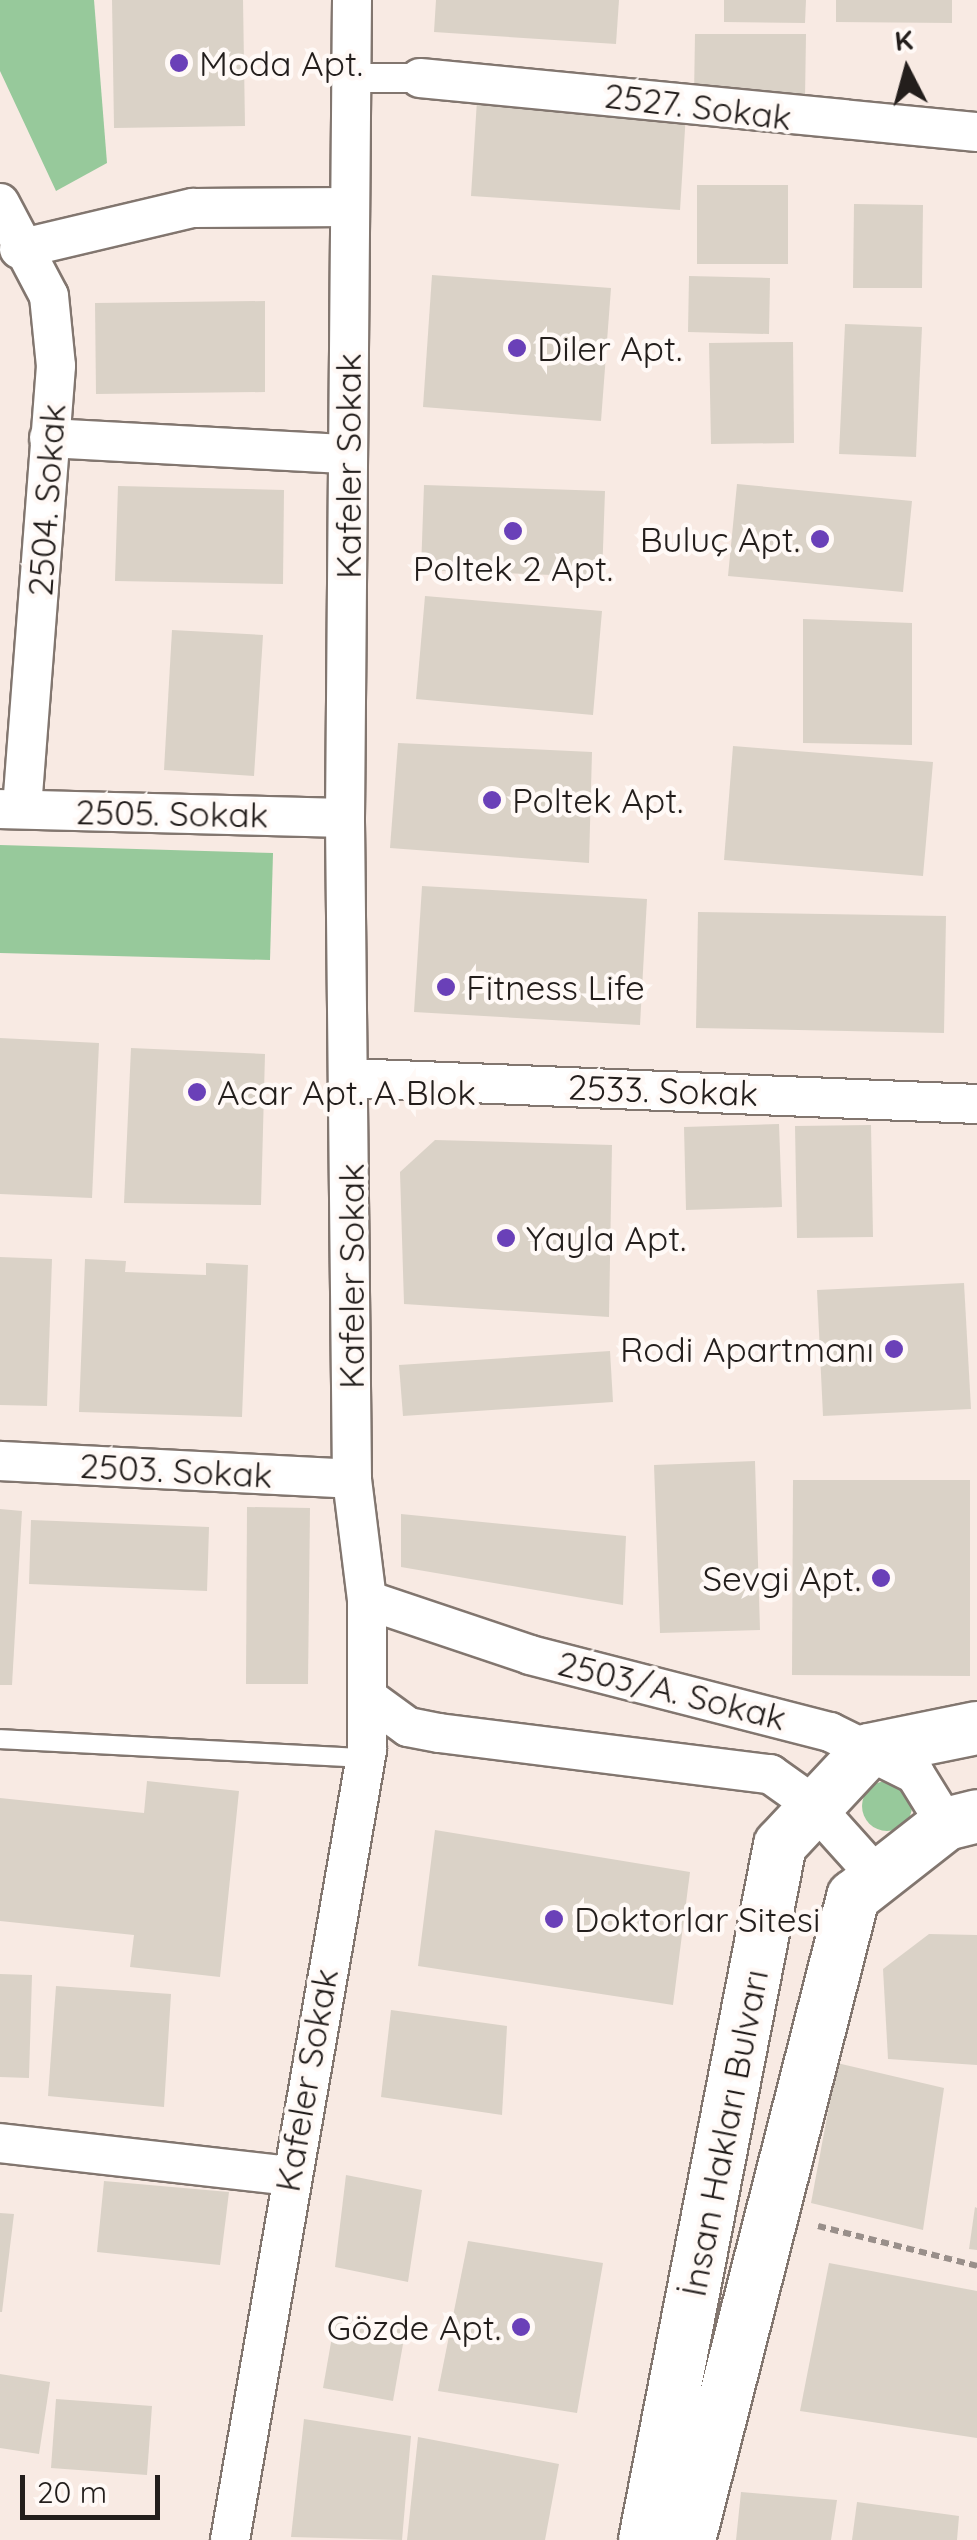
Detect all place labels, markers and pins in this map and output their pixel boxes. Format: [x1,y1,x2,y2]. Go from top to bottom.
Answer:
place label: Moda Apt. [199,42,363,84]
marker: Moda Apt. [168,52,190,74]
place label: Diler Apt. [537,327,682,369]
marker: Diler Apt. [506,337,528,359]
place label: Buluç Apt. [640,518,800,560]
marker: Poltek 2 Apt. [502,520,524,542]
marker: Buluç Apt. [809,528,831,550]
place label: Poltek 2 Apt. [413,547,613,589]
place label: Poltek Apt. [512,779,683,821]
marker: Poltek Apt. [481,789,503,811]
place label: Fitness Life [466,966,645,1008]
marker: Fitness Life [435,976,457,998]
place label: Acar Apt. A Blok [217,1071,476,1113]
marker: Acar Apt. A Blok [186,1081,208,1103]
place label: Yayla Apt. [526,1217,686,1259]
marker: Yayla Apt. [495,1227,517,1249]
place label: Rodi Apartmanı [620,1328,874,1370]
marker: Rodi Apartmanı [883,1338,905,1360]
place label: Sevgi Apt. [702,1557,861,1599]
marker: Sevgi Apt. [870,1567,892,1589]
place label: Doktorlar Sitesi [574,1898,820,1940]
marker: Doktorlar Sitesi [543,1908,565,1930]
place label: Gözde Apt. [327,2306,501,2348]
marker: Gözde Apt. [510,2316,532,2338]

